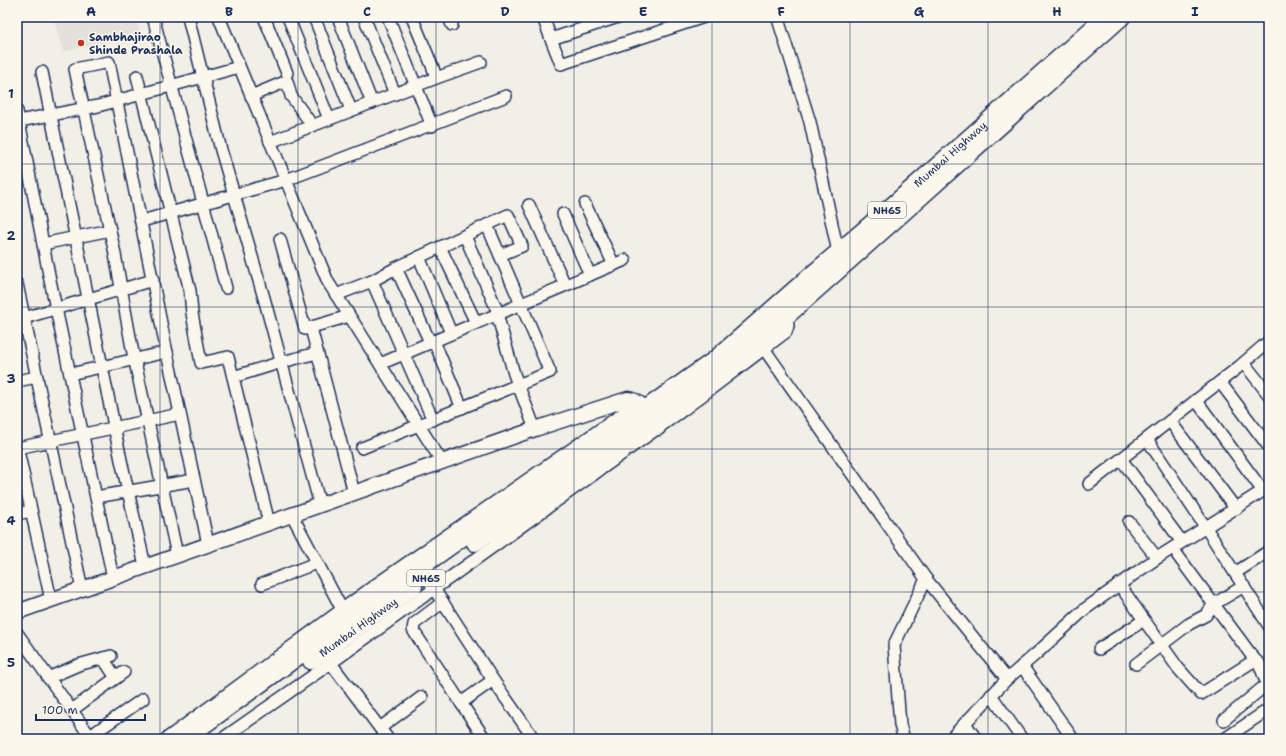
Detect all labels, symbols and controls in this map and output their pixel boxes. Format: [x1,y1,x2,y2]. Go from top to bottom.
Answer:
text: A [86,3,96,20]
text: B [225,3,233,20]
text: C [363,3,371,20]
text: D [500,3,510,20]
text: E [639,3,648,20]
text: F [777,3,785,20]
text: G [914,3,925,20]
text: H [1052,3,1062,20]
text: I [1191,3,1199,20]
place label: Sambhajirao Shinde Prashala [89,30,183,58]
marker: Sambhajirao Shinde Prashala [76,38,86,48]
text: 1 [8,85,14,102]
street label: Mumbai Highway [910,118,990,191]
road number: NH65 [868,202,906,218]
text: 2 [6,227,16,244]
text: 3 [6,370,16,387]
text: 4 [6,512,16,529]
road number: NH65 [407,570,445,586]
street label: Mumbai Highway [316,594,400,660]
text: 5 [7,654,15,671]
scale bar [36,696,145,722]
text: 100 m [42,702,78,718]

